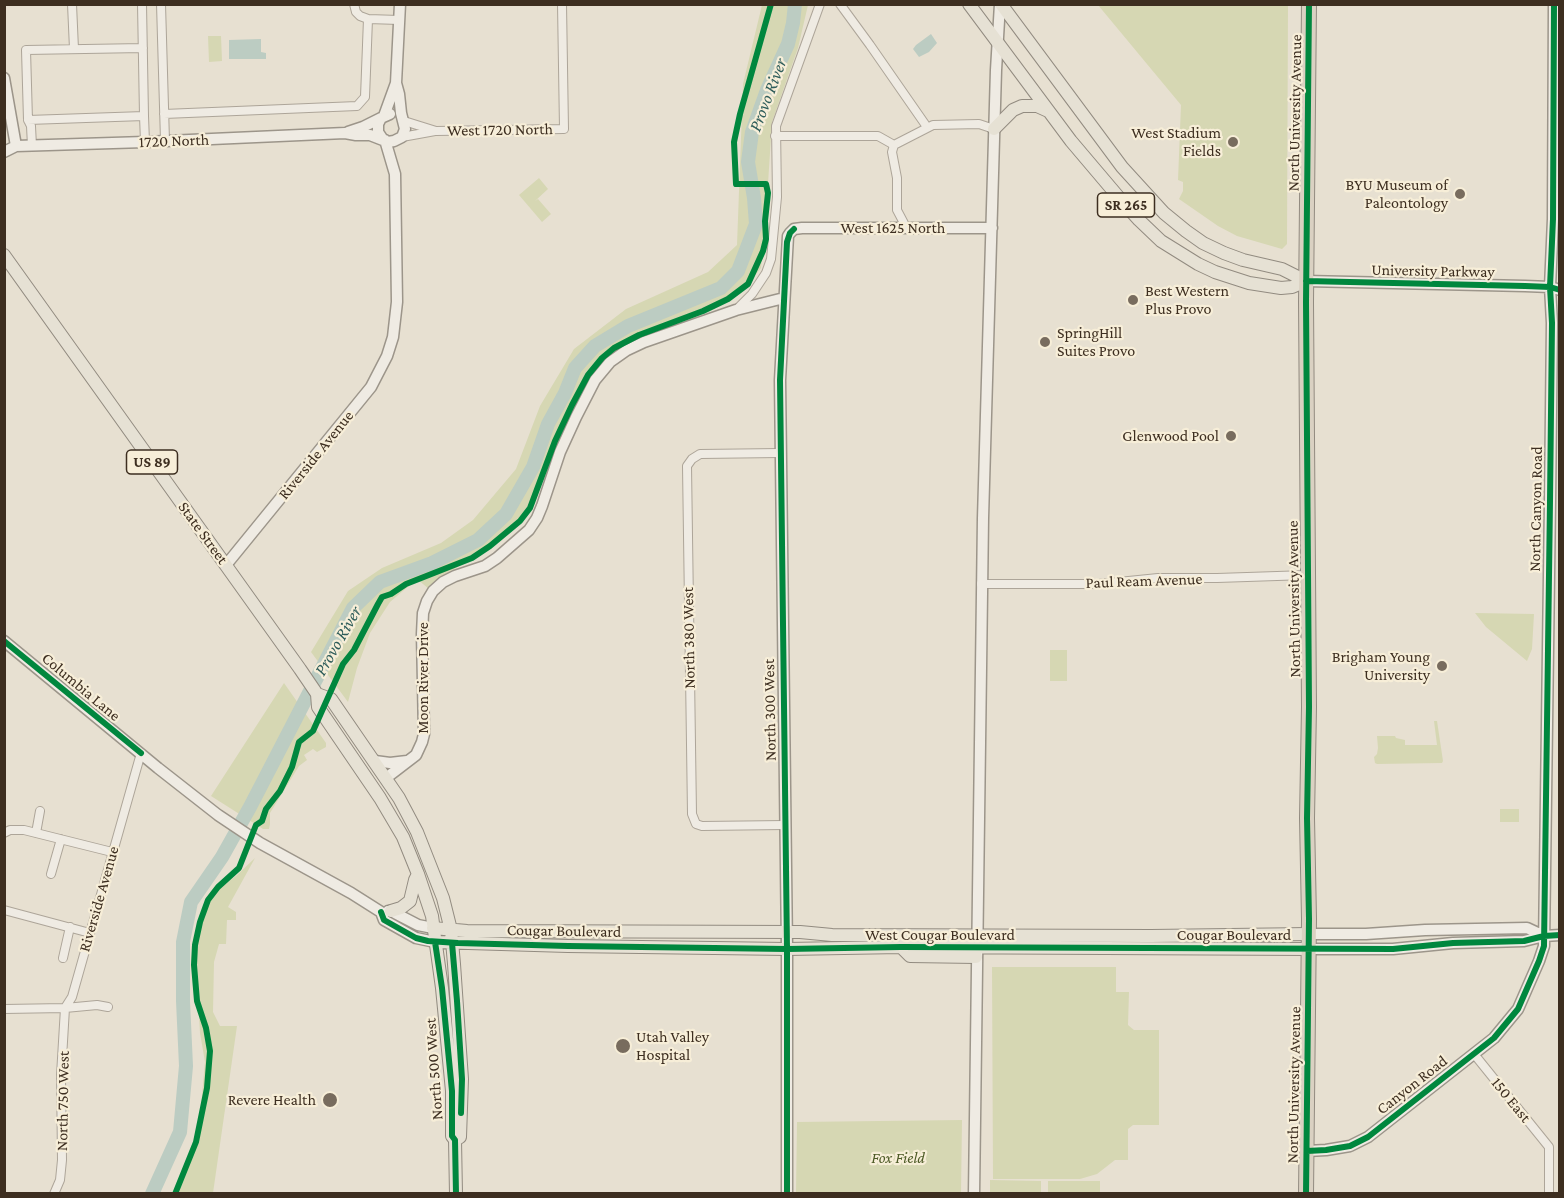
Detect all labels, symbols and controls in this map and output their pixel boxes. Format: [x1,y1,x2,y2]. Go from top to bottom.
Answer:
street label: North University Avenue [1284,34,1306,192]
water label: Provo River [744,55,792,135]
street label: West 1720 North [447,119,553,141]
place label: West Stadium Fields [1131,123,1221,161]
street label: 1720 North [139,130,209,152]
marker: West Stadium Fields [1226,135,1240,149]
place label: BYU Museum of Paleontology [1346,175,1448,213]
marker: BYU Museum of Paleontology [1453,187,1467,201]
road number: SR 265 [1098,193,1154,217]
street label: West 1625 North [841,218,945,238]
street label: University Parkway [1371,260,1495,282]
place label: Best Western Plus Provo [1145,281,1229,319]
marker: Best Western Plus Provo [1126,293,1140,307]
place label: SpringHill Suites Provo [1057,323,1135,361]
marker: SpringHill Suites Provo [1038,335,1052,349]
street label: Riverside Avenue [274,407,358,503]
place label: Glenwood Pool [1122,426,1219,446]
marker: Glenwood Pool [1224,429,1238,443]
street label: North Canyon Road [1525,446,1547,572]
road number: US 89 [126,450,178,474]
street label: State Street [174,498,232,568]
street label: North University Avenue [1283,520,1305,678]
street label: Paul Ream Avenue [1085,569,1203,593]
street label: North 380 West [679,587,699,689]
water label: Provo River [310,602,366,680]
street label: Moon River Drive [413,622,433,734]
place label: Brigham Young University [1332,647,1430,685]
street label: Columbia Lane [38,649,124,725]
street label: North 300 West [760,659,780,761]
marker: Brigham Young University [1435,659,1449,673]
street label: Riverside Avenue [75,844,123,954]
street label: Cougar Boulevard [507,920,621,942]
street label: West Cougar Boulevard [865,925,1015,945]
street label: Cougar Boulevard [1177,925,1291,945]
street label: North University Avenue [1283,1006,1305,1164]
street label: North 500 West [421,1017,447,1121]
place label: Utah Valley Hospital [636,1027,709,1065]
marker: Utah Valley Hospital [614,1037,632,1055]
street label: North 750 West [53,1051,73,1151]
street label: Canyon Road [1373,1051,1451,1119]
street label: 150 East [1487,1074,1535,1126]
place label: Revere Health [228,1090,316,1110]
marker: Revere Health [321,1091,339,1109]
park label: Fox Field [871,1148,925,1168]

